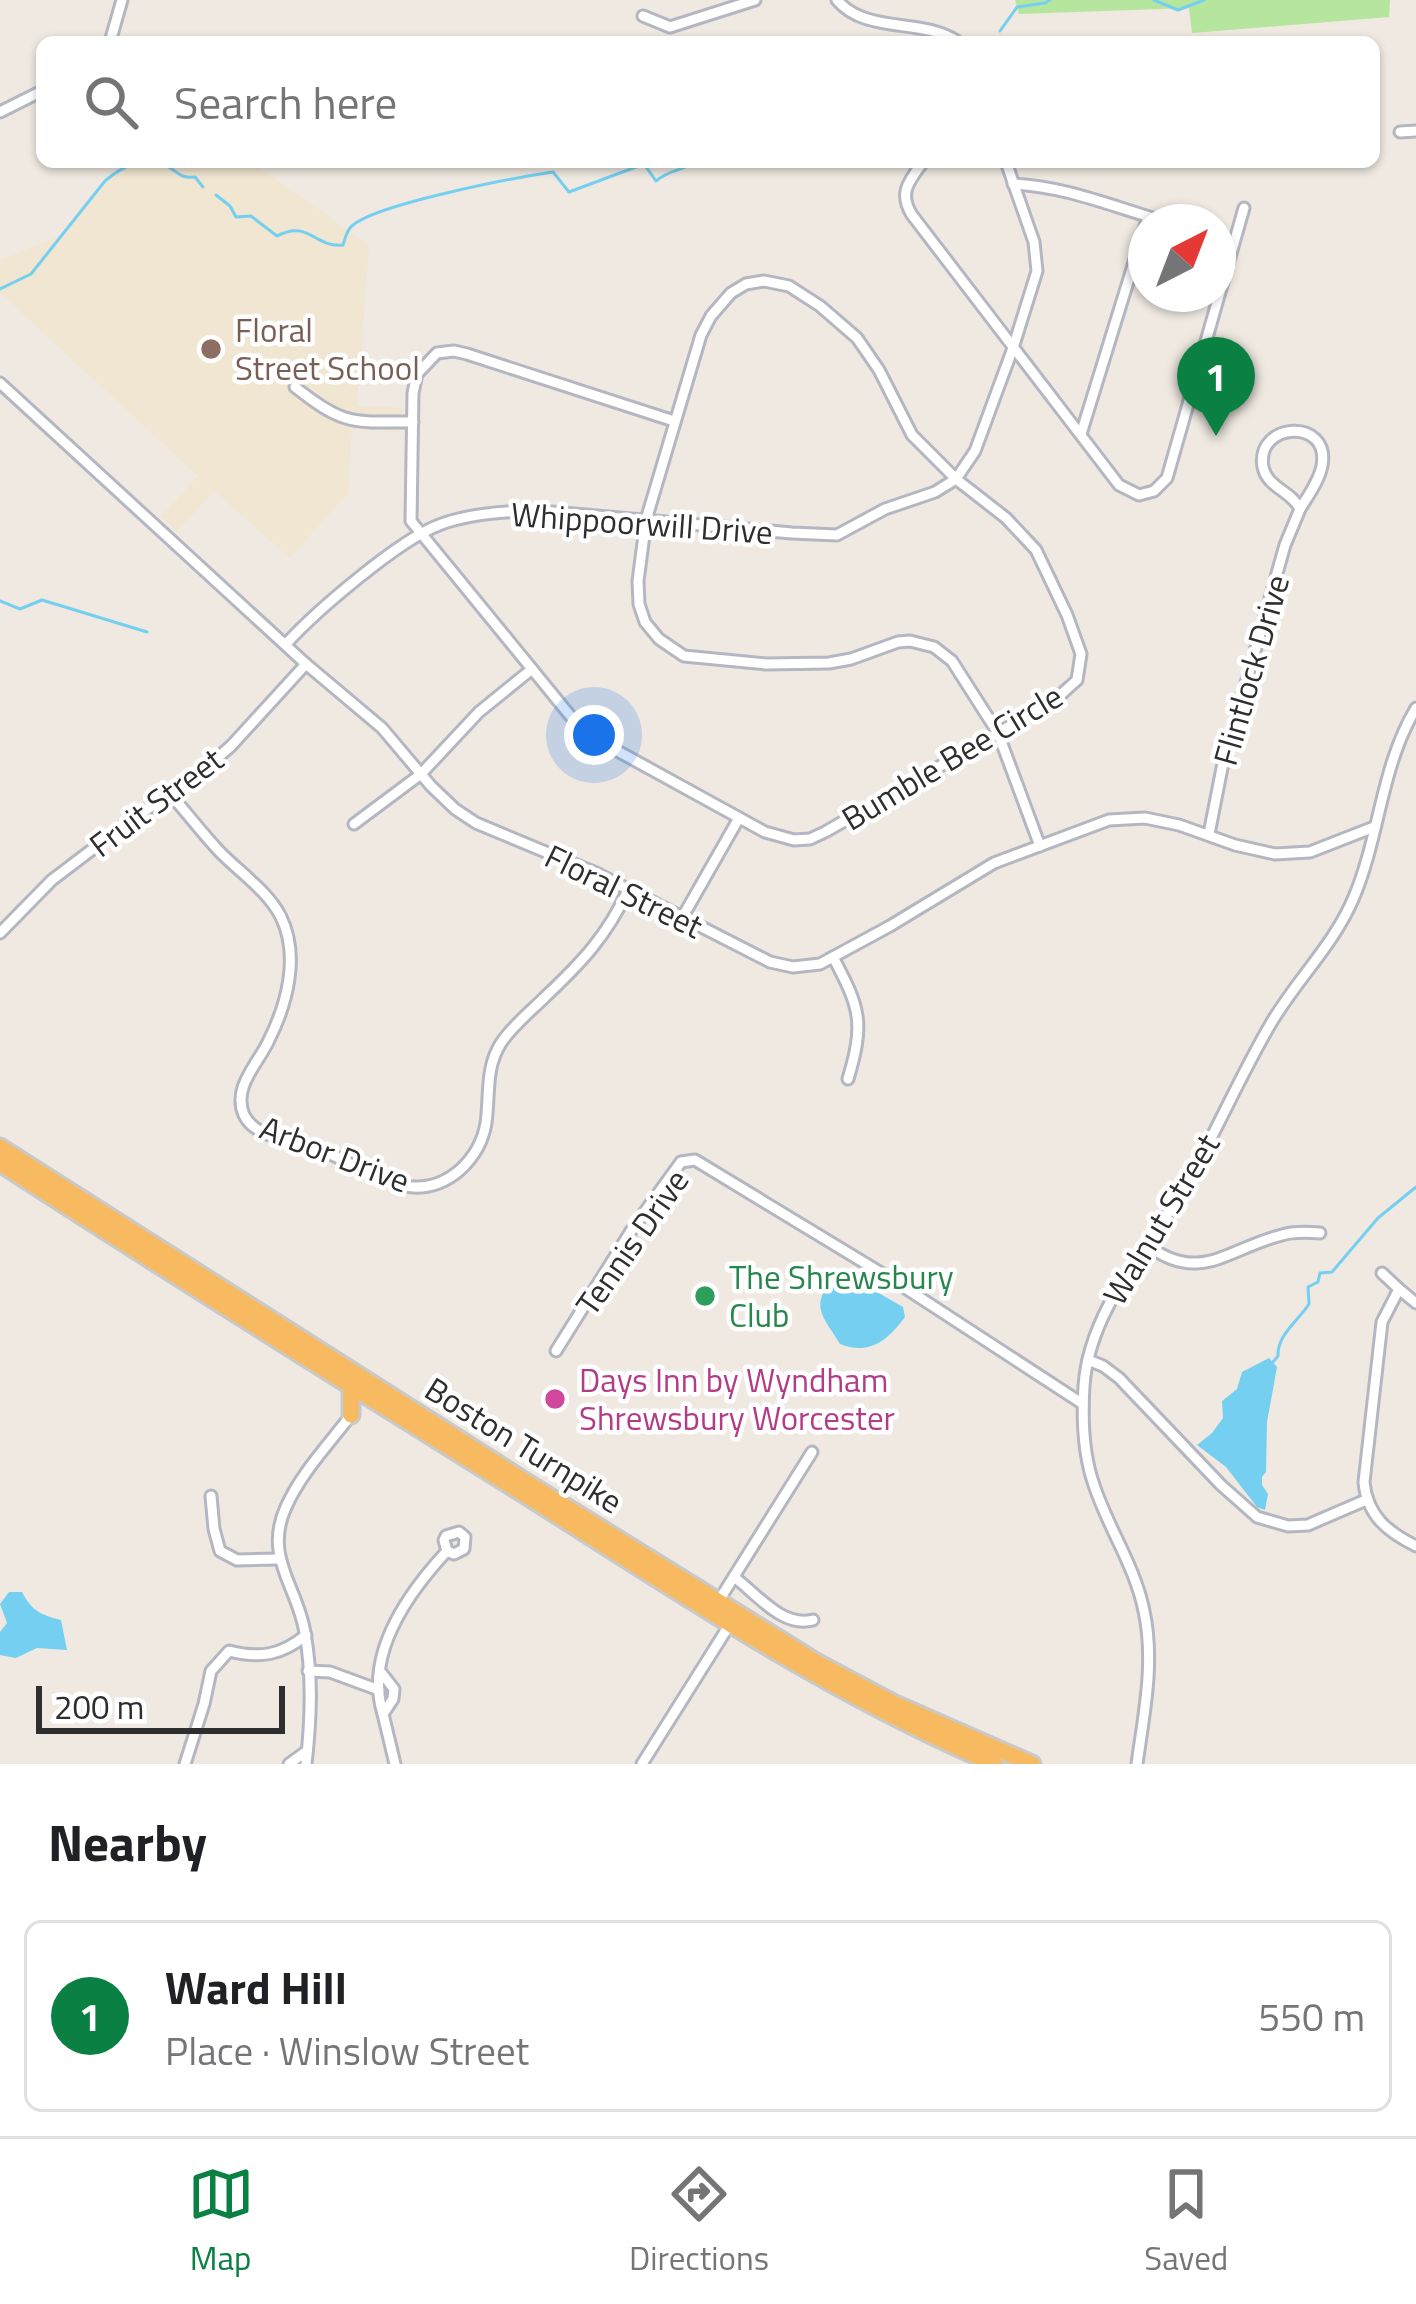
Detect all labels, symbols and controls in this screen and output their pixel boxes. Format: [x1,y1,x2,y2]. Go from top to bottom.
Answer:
search box [36,36,1380,168]
text: Search here [174,68,397,136]
icon: search [78,69,144,135]
north arrow [1128,204,1236,312]
place label: Floral Street School [235,305,420,393]
marker: Floral Street School [198,336,224,362]
pin: 1 [1177,337,1255,436]
street label: Whippoorwill Drive [509,489,775,557]
street label: Flintlock Drive [1200,569,1302,771]
street label: Bumble Bee Circle [832,671,1072,843]
your location [564,705,624,765]
street label: Fruit Street [78,735,234,869]
street label: Floral Street [536,831,712,951]
street label: Arbor Drive [253,1103,417,1205]
street label: Walnut Street [1090,1123,1232,1314]
street label: Tennis Drive [563,1159,701,1325]
place label: The Shrewsbury Club [729,1252,954,1340]
marker: The Shrewsbury Club [692,1283,718,1309]
place label: Days Inn by Wyndham Shrewsbury Worcester [579,1355,895,1443]
street label: Boston Turnpike [415,1364,633,1526]
marker: Days Inn by Wyndham Shrewsbury Worcester [542,1386,568,1412]
scale bar [36,1680,285,1733]
text: 200 m [54,1682,144,1732]
text: Nearby [48,1803,207,1881]
text: Ward Hill [165,1953,347,2021]
text: 1 [79,1987,101,2046]
text: 550 m [1258,1987,1365,2046]
text: Place · Winslow Street [165,2021,529,2080]
tab: Map [188,2161,254,2283]
tab: Directions [629,2161,769,2283]
tab: Saved [1144,2161,1228,2283]

